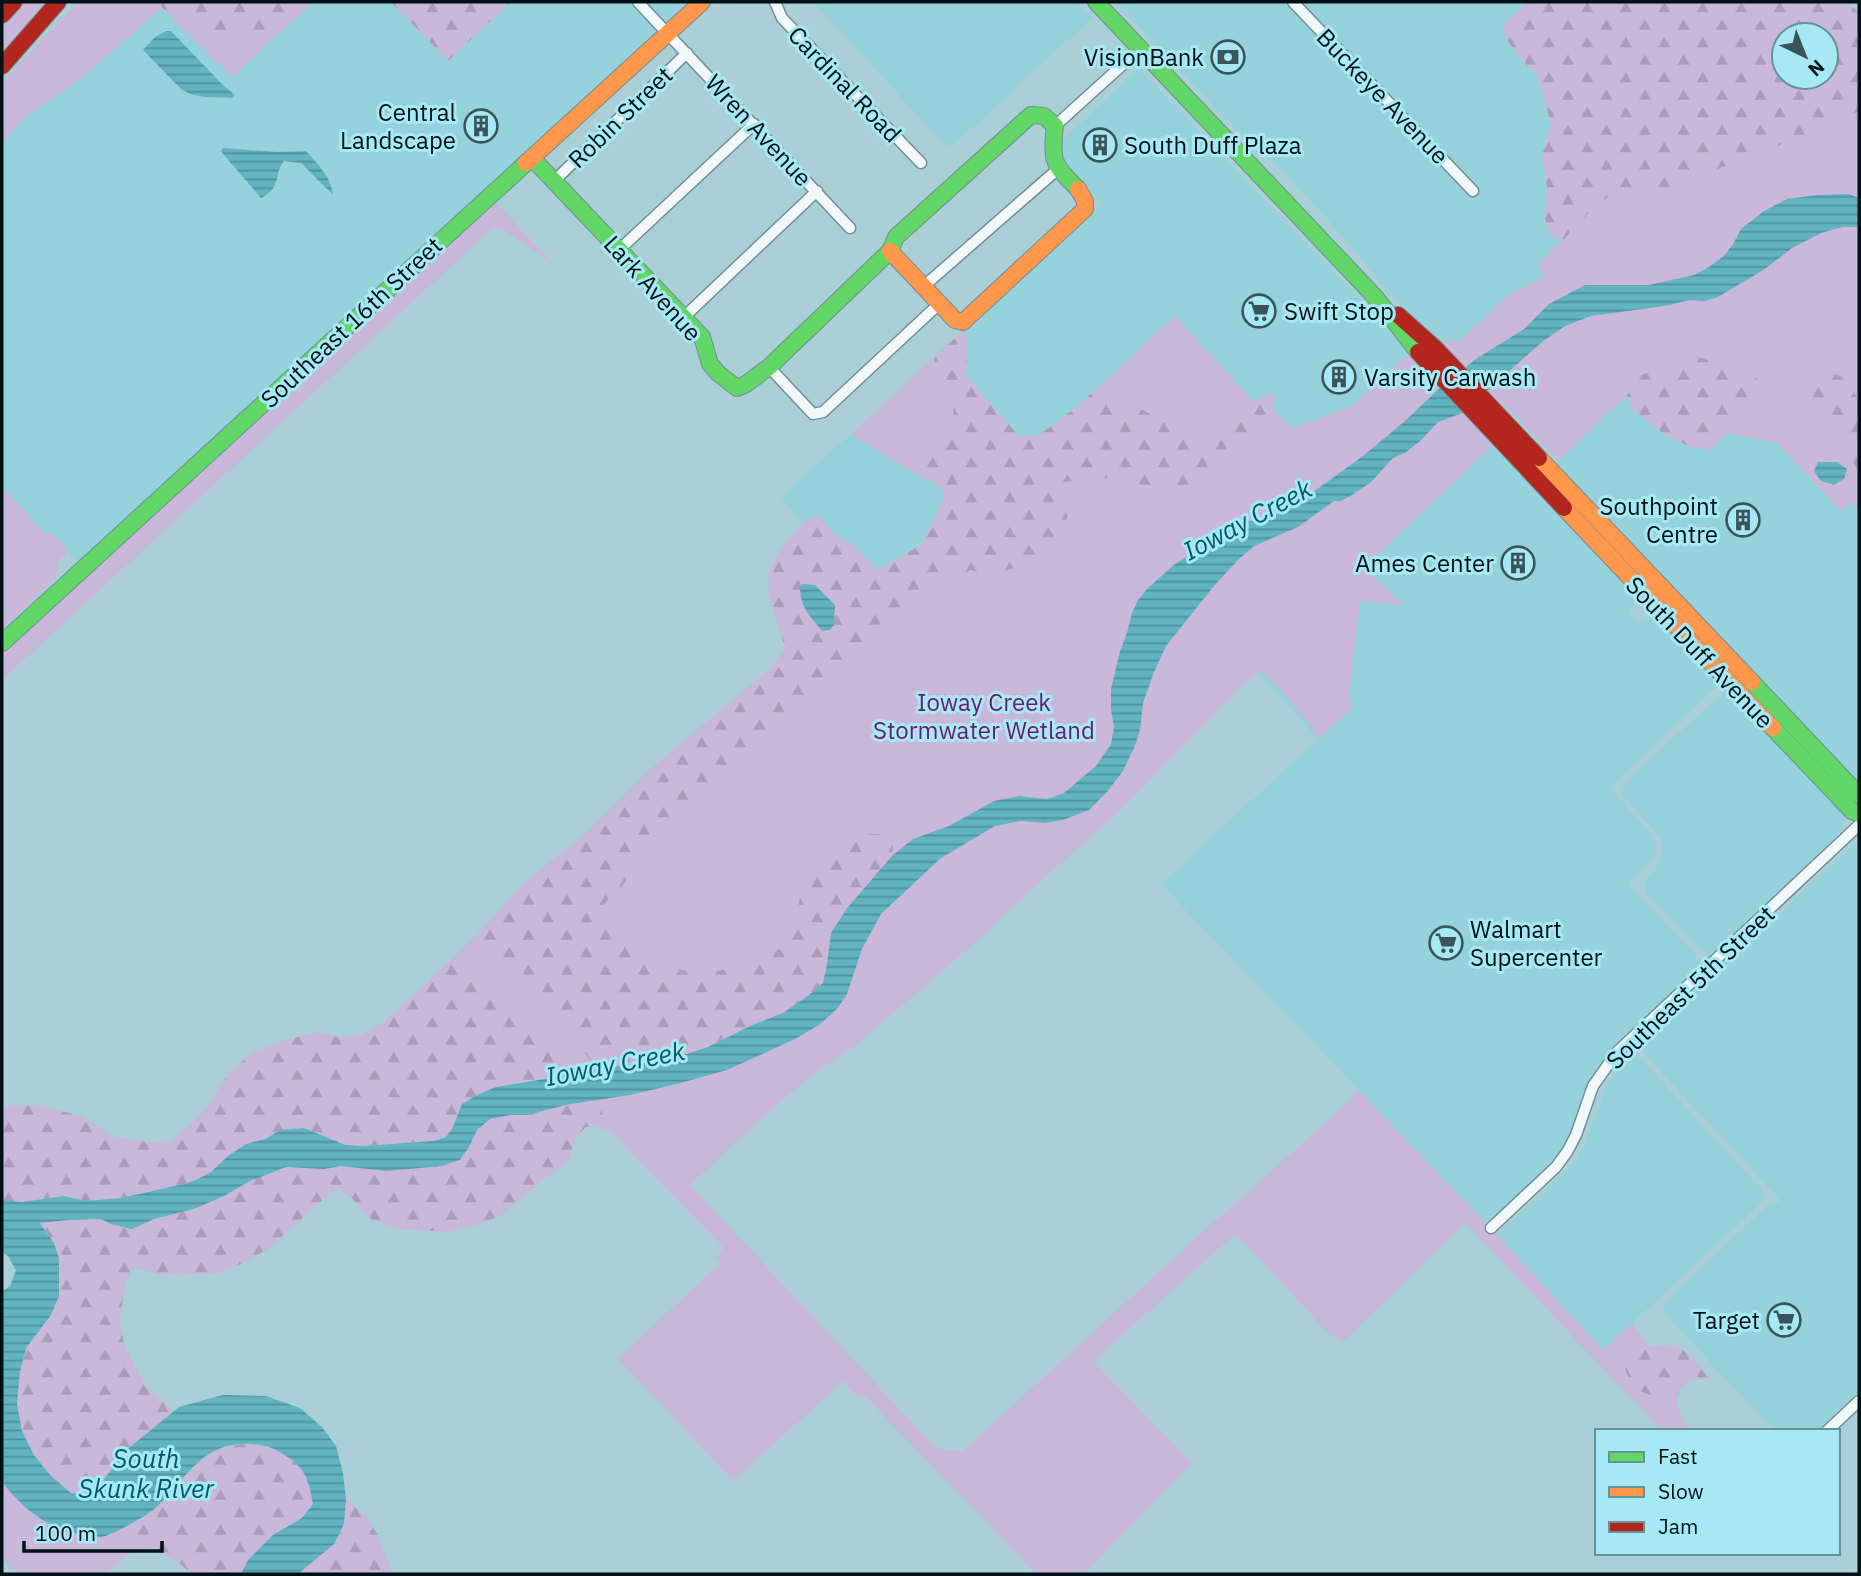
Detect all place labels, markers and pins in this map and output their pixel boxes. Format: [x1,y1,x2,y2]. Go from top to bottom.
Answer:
bank icon: VisionBank [1209,38,1247,76]
place label: VisionBank [1084,41,1204,73]
place label: Central Landscape [340,96,456,156]
building icon: Central Landscape [462,107,500,145]
building icon: South Duff Plaza [1081,126,1119,164]
place label: South Duff Plaza [1124,129,1302,161]
supermarket icon: Swift Stop [1240,292,1278,330]
place label: Swift Stop [1284,295,1394,327]
building icon: Varsity Carwash [1320,358,1358,396]
place label: Varsity Carwash [1364,361,1536,393]
place label: Southpoint Centre [1600,490,1718,550]
building icon: Southpoint Centre [1724,501,1762,539]
building icon: Ames Center [1499,544,1537,582]
place label: Ames Center [1355,547,1494,579]
place label: Walmart Supercenter [1470,913,1603,973]
supermarket icon: Walmart Supercenter [1427,924,1465,962]
supermarket icon: Target [1765,1301,1803,1339]
place label: Target [1693,1304,1760,1336]

